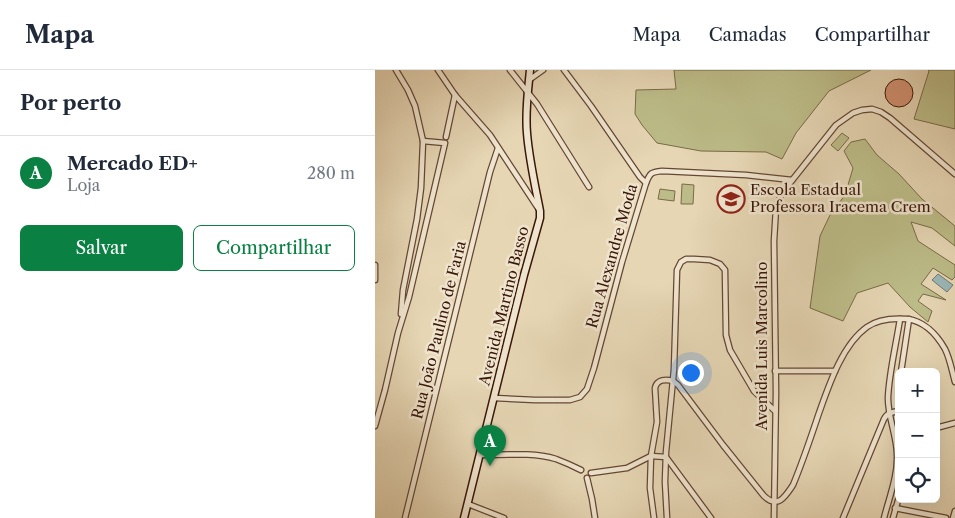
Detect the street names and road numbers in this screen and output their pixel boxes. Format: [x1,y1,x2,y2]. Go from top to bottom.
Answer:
street label: Rua Alexandre Moda [582,181,641,330]
street label: Avenida Martino Basso [474,224,533,388]
street label: Rua João Paulino de Faria [407,239,470,421]
street label: Avenida Luis Marcolino [752,261,771,432]

